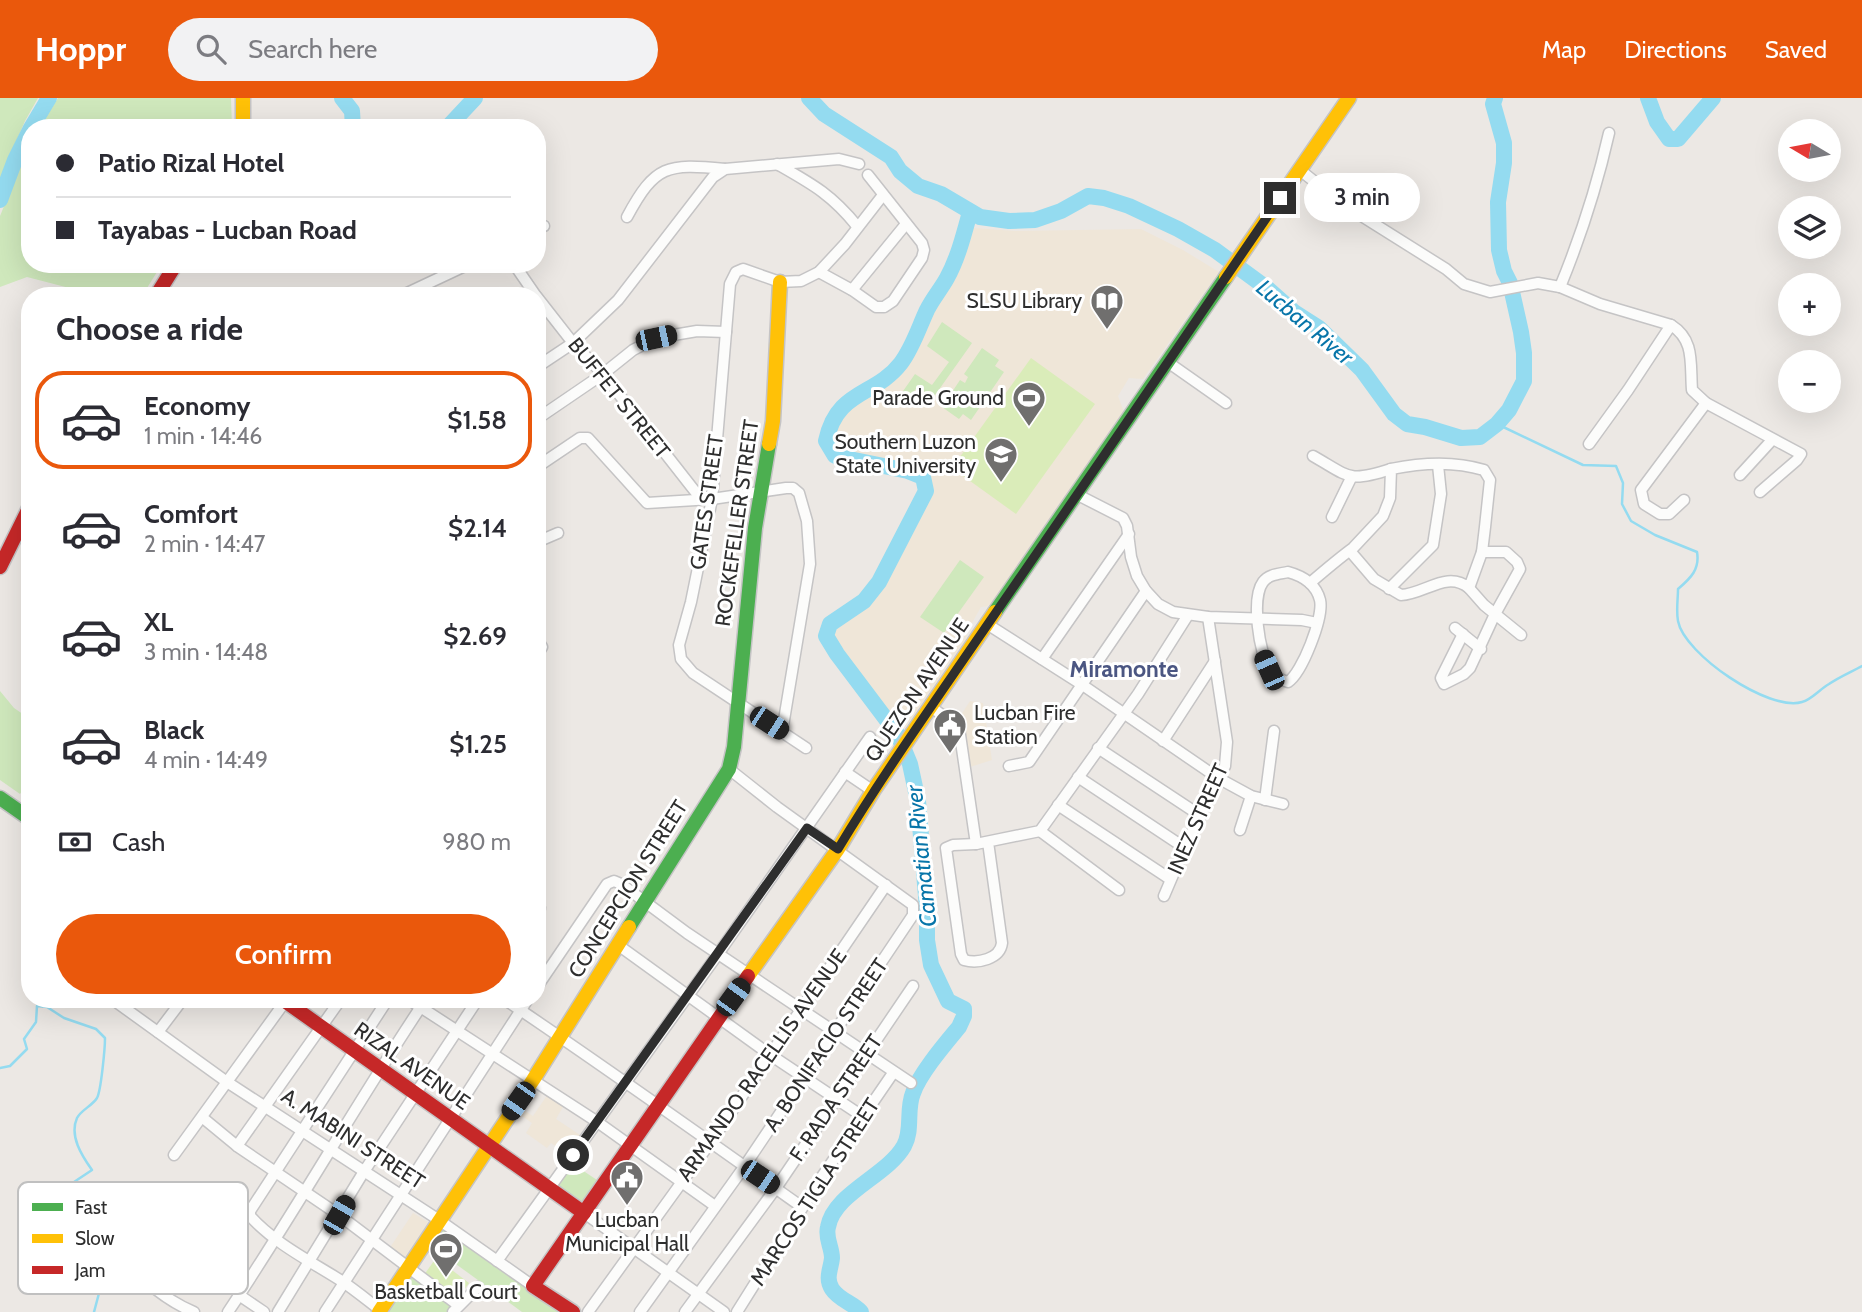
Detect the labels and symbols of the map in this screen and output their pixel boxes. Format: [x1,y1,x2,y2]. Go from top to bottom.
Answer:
north arrow [1778,119,1841,182]
callout: 3 min [1304,174,1420,222]
route end [1264,182,1296,214]
water label: Lucban River [1251,273,1360,371]
library icon: SLSU Library [1088,282,1126,331]
place label: SLSU Library [967,288,1082,313]
car [634,323,679,353]
street label: BUFFET STREET [563,332,676,463]
sports icon: Parade Ground [1010,379,1048,428]
place label: Parade Ground [872,385,1004,410]
street label: ROCKEFELLER STREET [710,418,763,628]
place label: Southern Luzon State University [835,429,976,478]
street label: GATES STREET [685,433,728,571]
school or university icon: Southern Luzon State University [982,435,1020,484]
street label: QUEZON AVENUE [859,613,974,766]
car [1251,647,1288,693]
district label: Miramonte [1070,655,1179,683]
place label: Lucban Fire Station [974,700,1076,749]
car [746,703,793,743]
public building icon: Lucban Fire Station [931,706,969,755]
street label: INEZ STREET [1162,760,1233,878]
water label: Camatian River [900,783,942,928]
street label: CONCEPCION STREET [563,795,692,982]
street label: ARMANDO RACELLIS AVENUE [672,944,852,1186]
street label: A. BONIFACIO STREET [758,953,893,1136]
car [713,974,754,1020]
street label: RIZAL AVENUE [350,1016,475,1115]
street label: F. RADA STREET [784,1030,887,1166]
car [498,1078,539,1124]
street label: A. MABINI STREET [277,1083,429,1194]
street label: MARCOS TIGLA STREET [745,1094,884,1290]
route start [557,1139,589,1171]
car [737,1157,784,1197]
public building icon: Lucban Municipal Hall [608,1158,646,1207]
legend [18,1182,248,1294]
car [320,1192,359,1238]
text: Fast [75,1196,108,1219]
place label: Lucban Municipal Hall [565,1207,689,1256]
text: Slow [75,1227,115,1250]
sports icon: Basketball Court [427,1230,465,1279]
text: Jam [74,1259,105,1282]
place label: Basketball Court [374,1279,518,1304]

